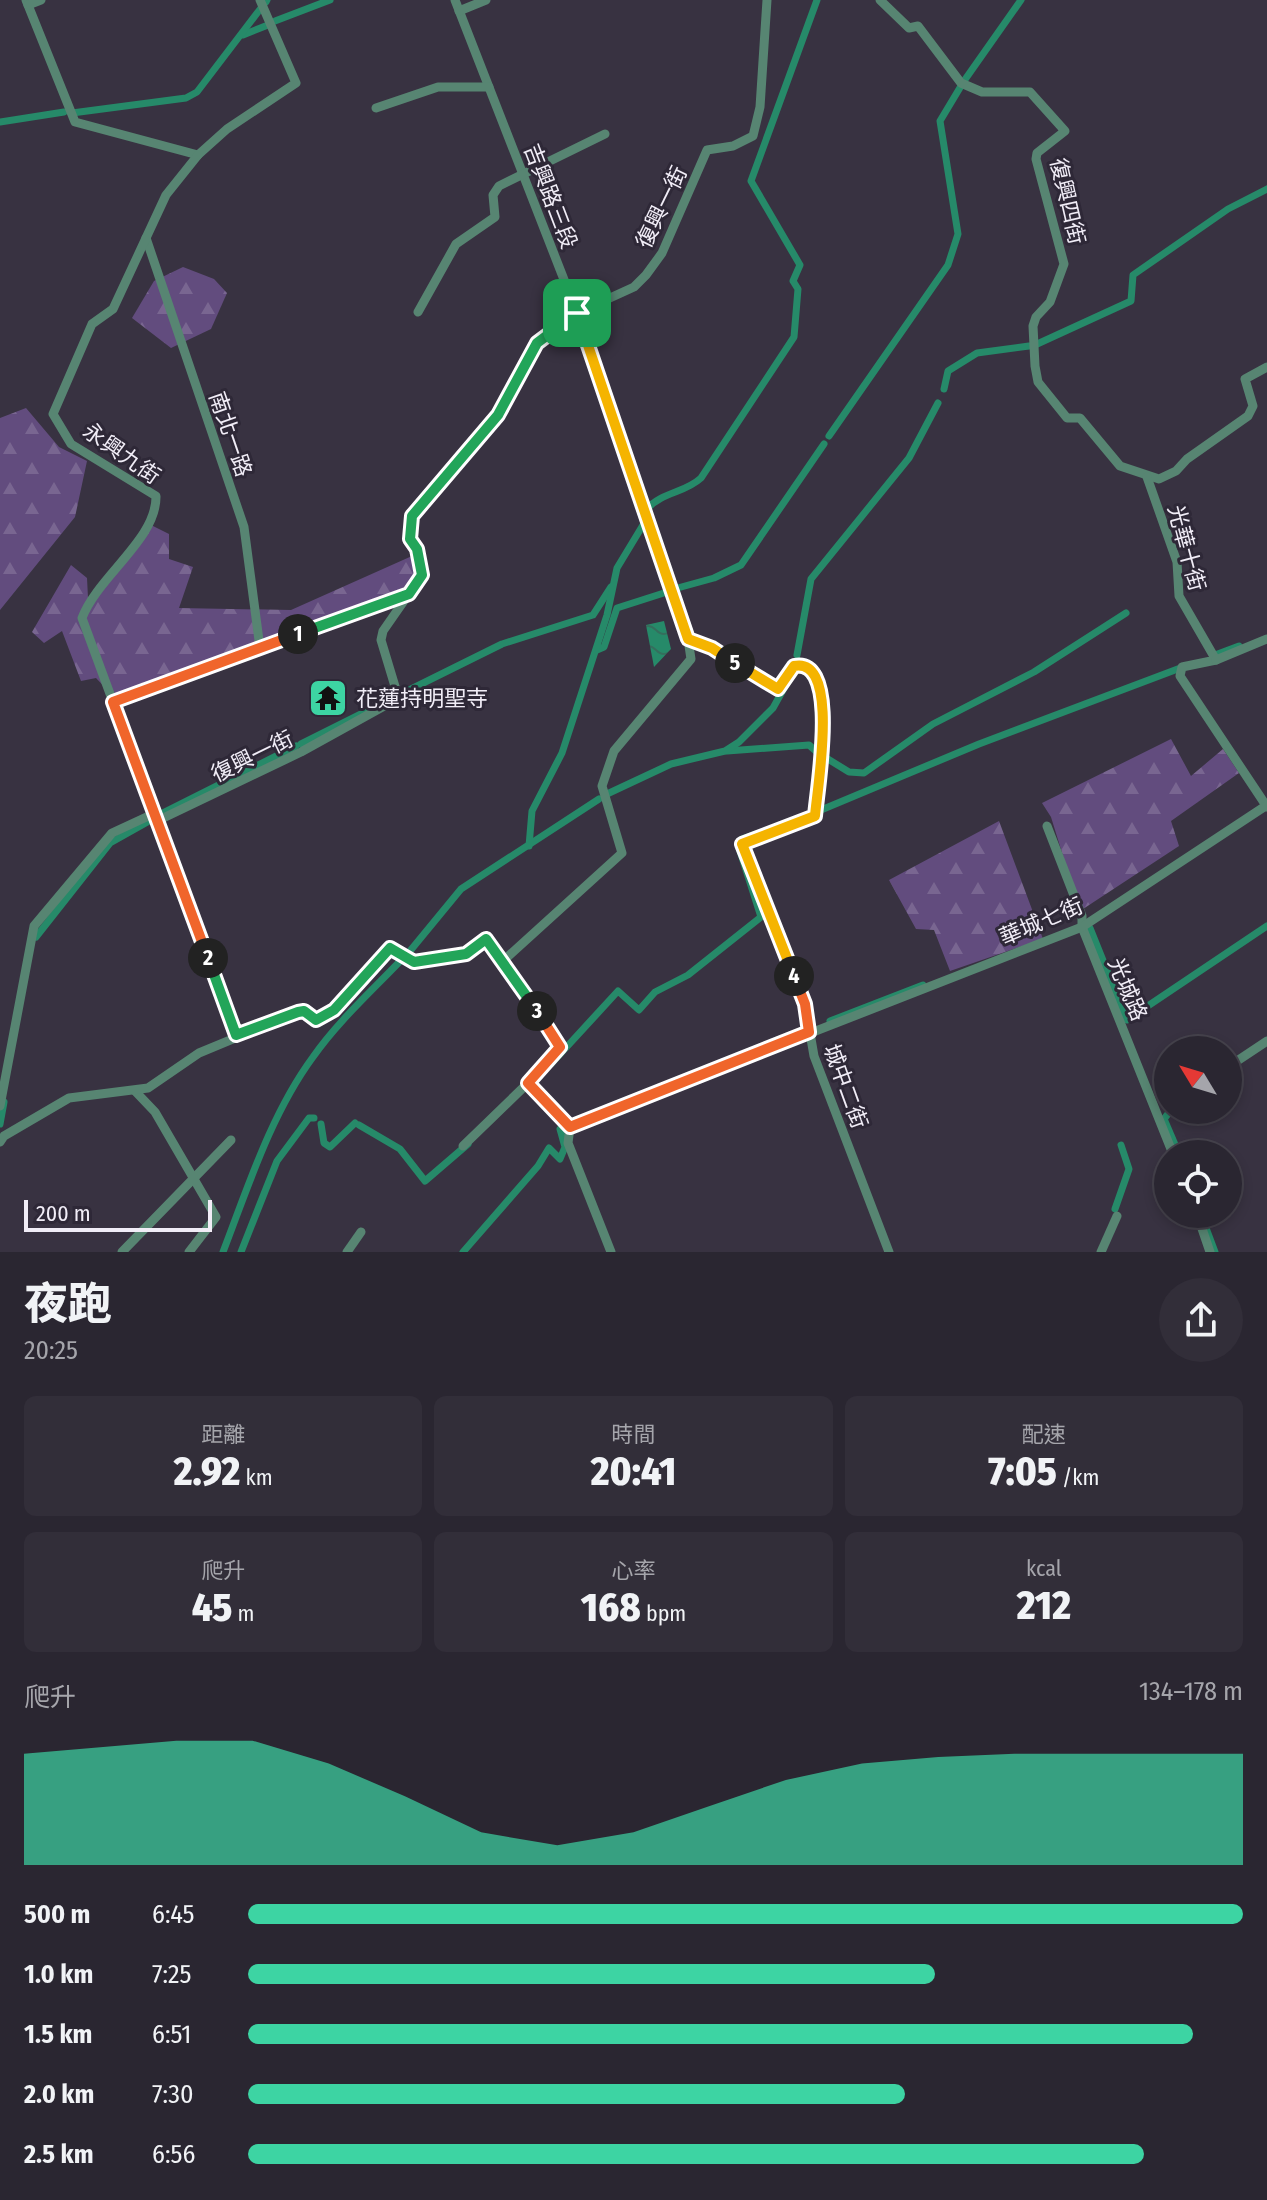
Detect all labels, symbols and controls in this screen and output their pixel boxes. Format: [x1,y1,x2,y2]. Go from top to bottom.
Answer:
street label: 吉興路三段 [518,140,583,252]
street label: 復興四街 [1044,155,1091,247]
street label: 復興一街 [630,162,693,253]
pin [543,279,611,347]
icon: arrive [555,291,599,335]
street label: 南北一路 [203,388,258,480]
street label: 永興九街 [78,417,166,490]
street label: 光華十街 [1162,502,1211,594]
pin: 1 [278,614,318,654]
text: 1 [293,620,303,647]
pin: 5 [715,643,755,683]
text: 5 [730,649,740,676]
temple icon: 花蓮持明聖寺 [307,677,349,719]
place label: 花蓮持明聖寺 [356,685,488,712]
street label: 復興一街 [207,725,298,788]
street label: 華城七街 [995,892,1087,951]
pin: 2 [188,938,228,978]
text: 2 [203,944,213,971]
street label: 光城路 [1102,954,1153,1025]
pin: 4 [774,956,814,996]
text: 4 [788,962,800,989]
pin: 3 [517,991,557,1031]
text: 3 [532,997,542,1024]
north arrow [1154,1036,1242,1124]
map controls [1154,1036,1242,1228]
street label: 城中二街 [818,1040,873,1132]
button: locate [1154,1140,1242,1228]
scale bar [24,1196,212,1232]
text: 200 m [36,1200,91,1227]
text: 夜跑 [24,1278,112,1331]
button: share [1159,1278,1243,1362]
text: 20:25 [24,1335,78,1366]
text: 距離 [201,1421,245,1448]
text: 時間 [611,1421,656,1448]
text: 配速 [1022,1421,1066,1448]
text: 2.92 [174,1448,240,1496]
text: 20:41 [591,1448,676,1496]
text: 7:05 [988,1448,1057,1496]
text: km [240,1464,273,1491]
text: /km [1057,1464,1100,1491]
text: kcal [1026,1555,1062,1582]
text: 爬升 [201,1557,245,1584]
text: 心率 [611,1557,656,1584]
text: 212 [1017,1582,1071,1630]
text: 45 [192,1584,232,1632]
text: 168 [581,1584,641,1632]
text: m [232,1600,255,1627]
text: bpm [641,1600,686,1627]
text: 134–178 m [1139,1676,1243,1707]
text: 爬升 [24,1682,76,1713]
text: 500 m [24,1899,90,1930]
text: 6:45 [152,1899,195,1930]
text: 1.0 km [24,1959,93,1990]
text: 7:25 [152,1959,191,1990]
text: 1.5 km [24,2019,92,2050]
text: 6:51 [152,2019,191,2050]
text: 2.0 km [24,2079,94,2110]
text: 7:30 [152,2079,194,2110]
text: 2.5 km [24,2139,94,2170]
text: 6:56 [152,2139,195,2170]

